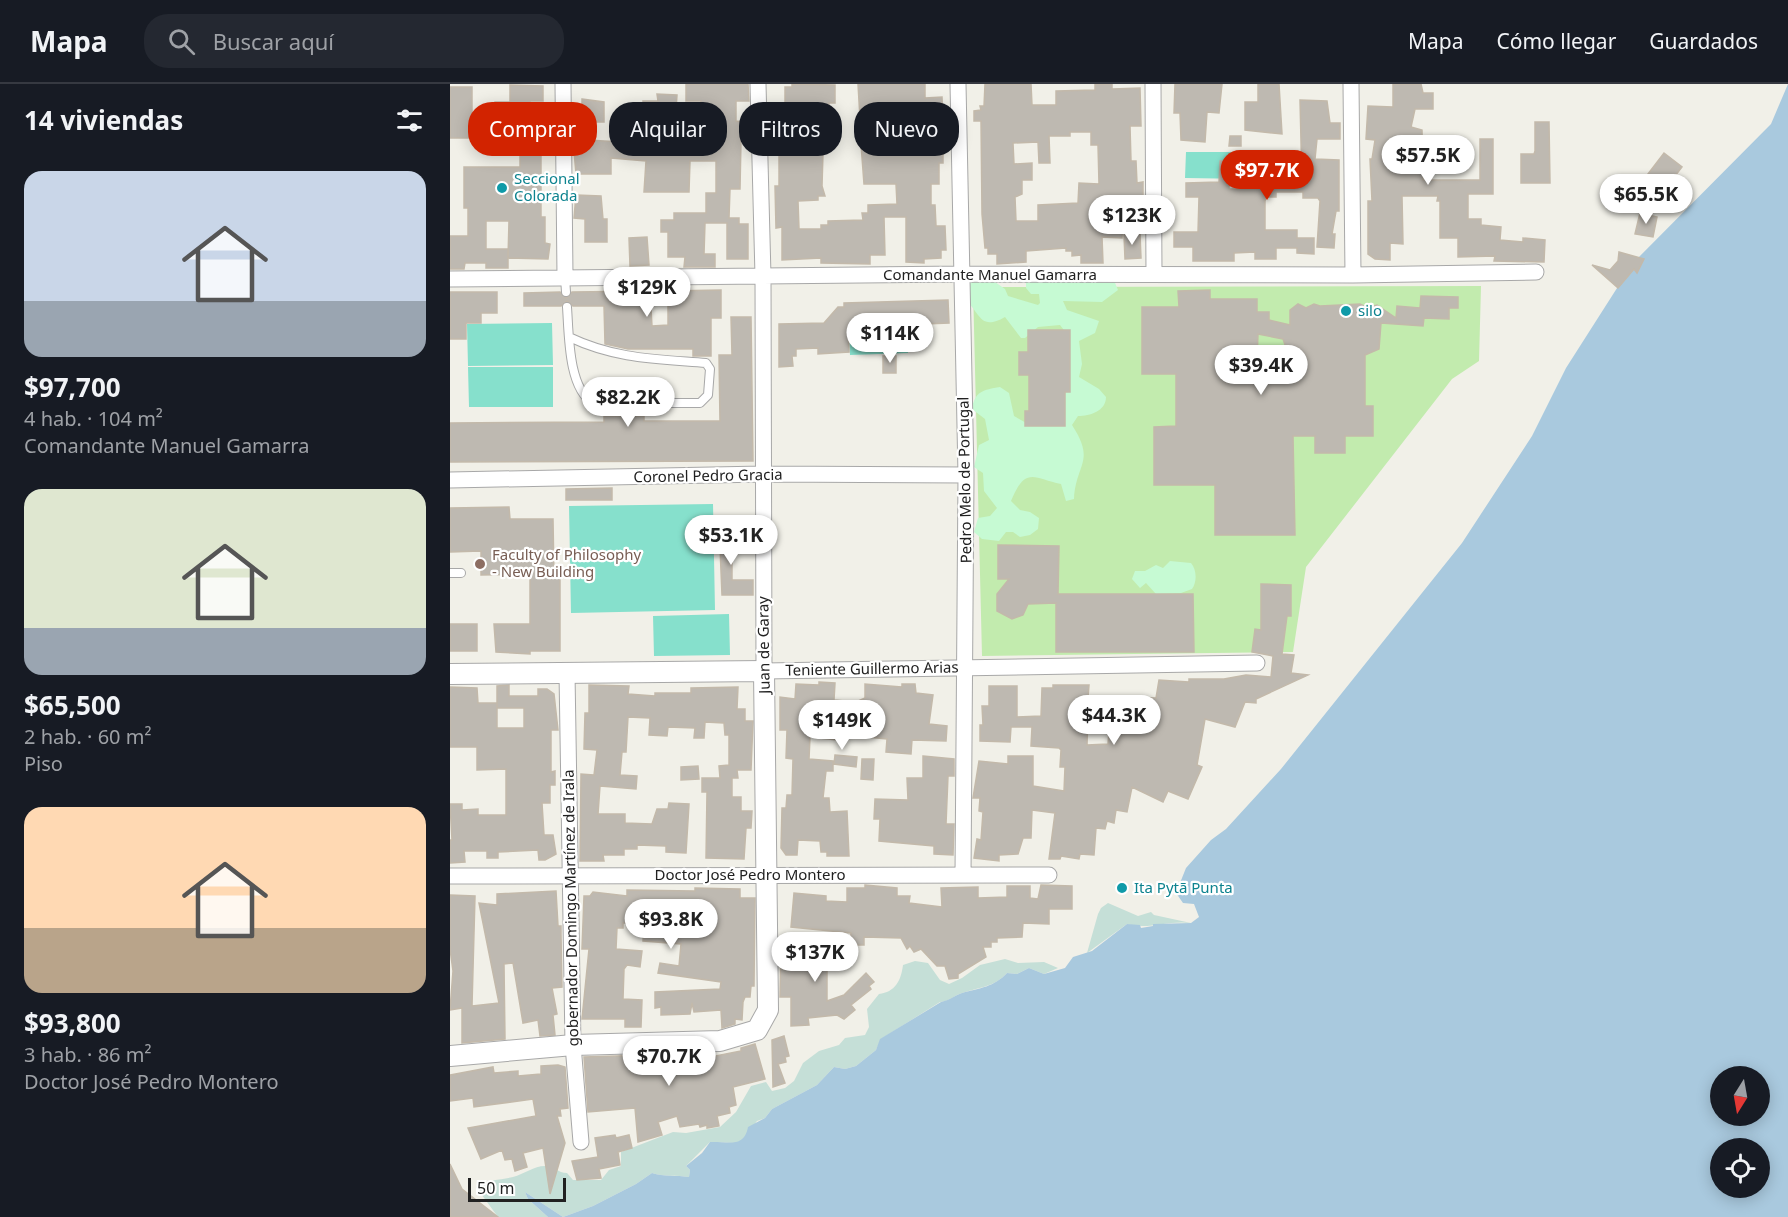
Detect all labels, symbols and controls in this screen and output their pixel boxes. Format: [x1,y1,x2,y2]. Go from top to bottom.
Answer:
search box [144,14,564,68]
text: Mapa [30,22,108,60]
icon: search [165,25,198,58]
text: Buscar aquí [213,26,334,56]
text: Mapa [1408,27,1463,55]
text: Cómo llegar [1496,27,1616,55]
text: Guardados [1649,27,1758,55]
text: 14 viviendas [24,102,183,138]
chip: Comprar [468,102,597,156]
chip: Alquilar [609,102,727,156]
chip: Filtros [739,102,842,156]
chip: Nuevo [854,102,959,156]
icon: filters [393,104,426,137]
pin: $57.5K [1379,135,1477,186]
text: $57.5K [1396,141,1460,168]
pin: $97.7K [1218,150,1316,201]
text: $97.7K [1235,156,1299,183]
place label: Seccional Colorada [514,168,580,205]
pin: $65.5K [1597,174,1695,225]
text: $65.5K [1614,180,1678,207]
marker: Seccional Colorada [495,181,509,195]
pin: $123K [1090,195,1174,246]
text: $123K [1102,201,1162,228]
icon: home [171,210,279,318]
street label: Comandante Manuel Gamarra [883,264,1097,284]
pin: $129K [605,267,689,318]
text: $129K [617,273,677,300]
place label: silo [1358,300,1382,320]
marker: silo [1339,304,1353,318]
pin: $114K [848,313,932,364]
text: $114K [860,319,920,346]
pin: $39.4K [1212,345,1310,396]
text: $39.4K [1229,351,1293,378]
text: $97,700 [24,369,121,405]
pin: $82.2K [579,377,677,428]
text: $82.2K [596,383,660,410]
street label: Pedro Melo de Portugal [953,397,975,564]
text: 4 hab. · 104 m² [24,405,163,432]
text: Comandante Manuel Gamarra [24,432,309,459]
street label: Coronel Pedro Gracia [633,464,783,486]
pin: $53.1K [682,515,780,566]
text: $53.1K [699,521,763,548]
icon: home [171,528,279,636]
place label: Faculty of Philosophy - New Building [492,544,642,581]
marker: Faculty of Philosophy - New Building [473,557,487,571]
street label: Juan de Garay [752,596,774,696]
street label: Teniente Guillermo Arias [785,656,959,680]
text: $65,500 [24,687,121,723]
pin: $44.3K [1065,695,1163,746]
pin: $149K [800,700,884,751]
text: $44.3K [1082,701,1146,728]
text: $149K [812,706,872,733]
text: 2 hab. · 60 m² [24,723,151,750]
text: Piso [24,750,63,777]
street label: gobernador Domingo Martínez de Irala [558,769,582,1047]
icon: home [171,846,279,954]
street label: Doctor José Pedro Montero [655,864,845,884]
place label: Ita Pytã Punta [1134,877,1233,897]
marker: Ita Pytã Punta [1115,881,1129,895]
pin: $93.8K [622,899,720,950]
text: $93.8K [639,905,703,932]
pin: $137K [773,932,857,983]
text: $137K [785,938,845,965]
text: $93,800 [24,1005,121,1041]
pin: $70.7K [620,1036,718,1087]
text: 3 hab. · 86 m² [24,1041,151,1068]
text: $70.7K [637,1042,701,1069]
north arrow [1710,1066,1770,1126]
map controls [1710,1066,1770,1198]
text: Doctor José Pedro Montero [24,1068,279,1095]
button: locate [1710,1138,1770,1198]
scale bar [468,1175,566,1202]
text: 50 m [477,1177,514,1199]

